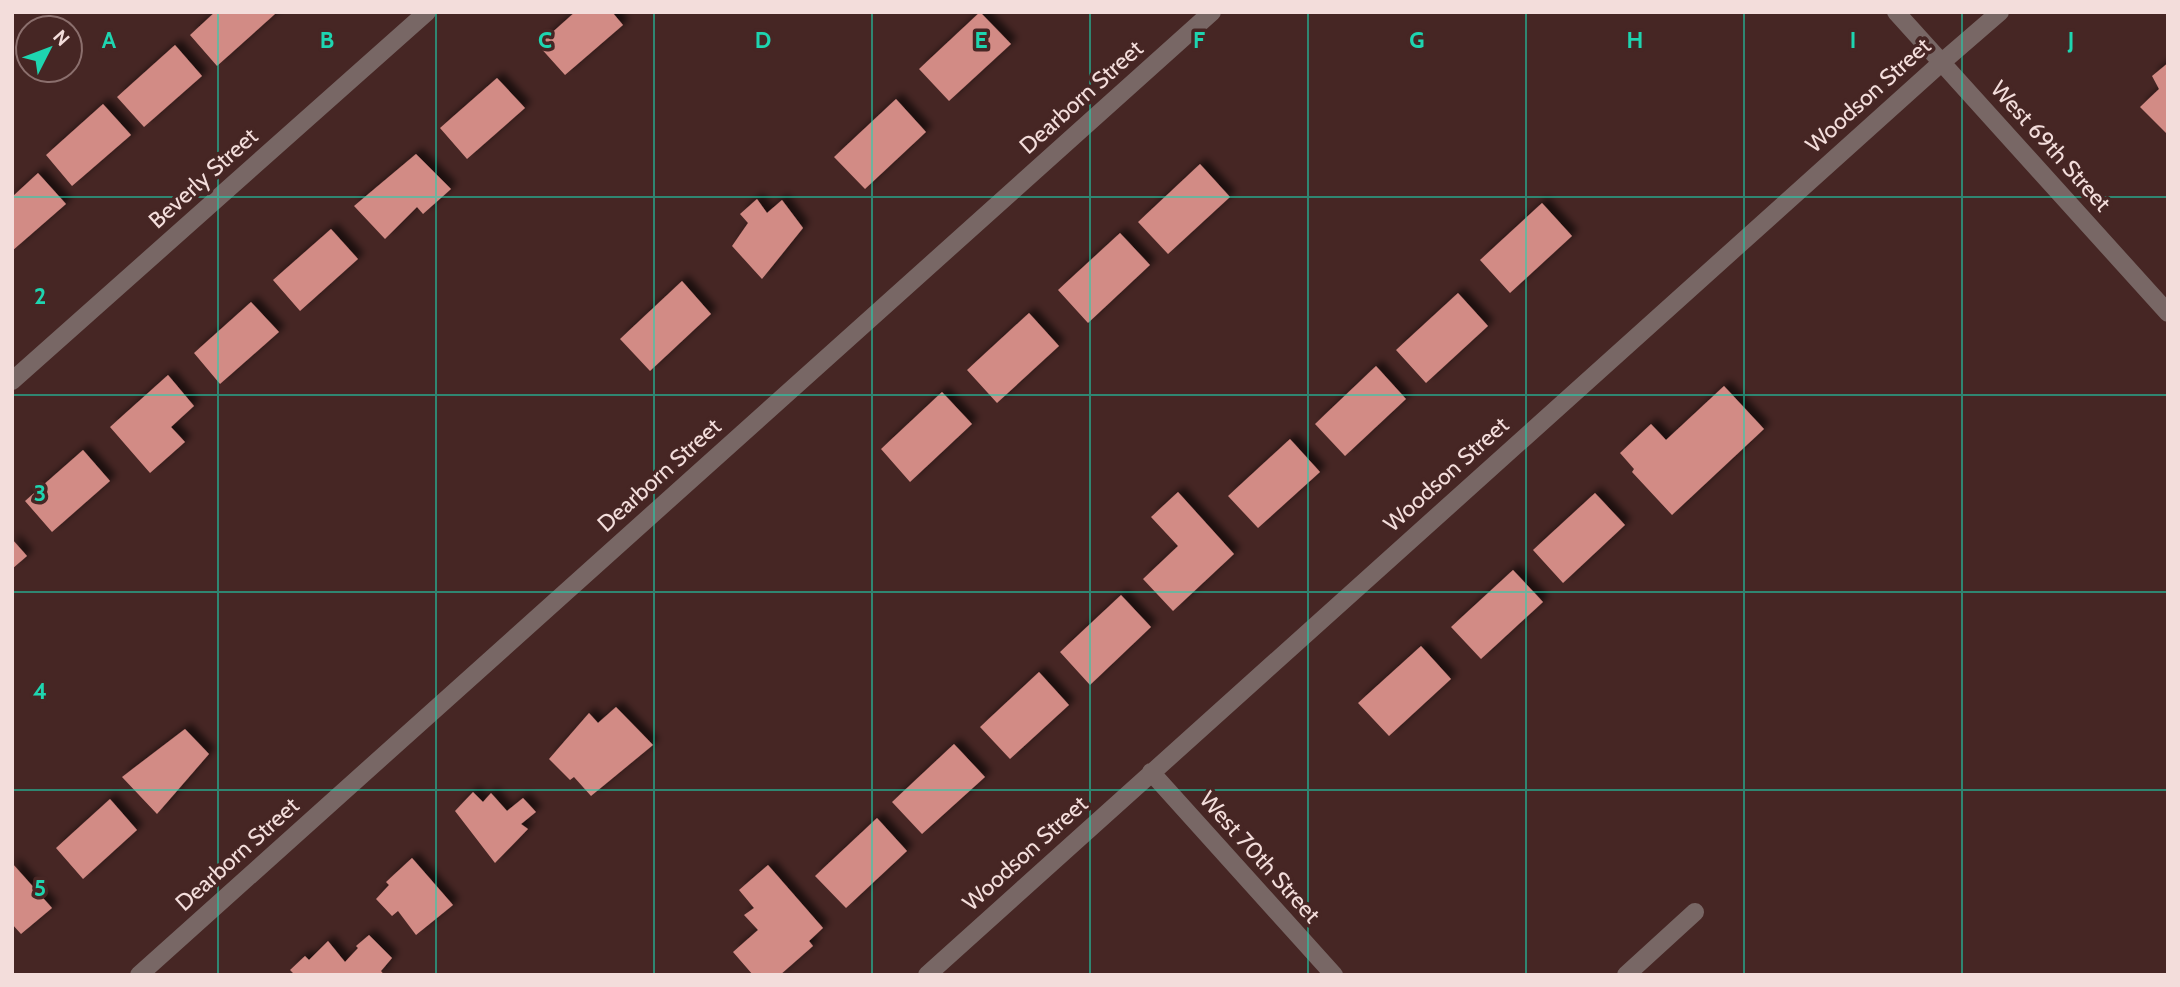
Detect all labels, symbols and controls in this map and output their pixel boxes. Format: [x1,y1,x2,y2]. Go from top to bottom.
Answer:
north arrow [14,14,84,84]
text: N [48,25,74,51]
text: A [102,26,117,54]
text: B [320,26,334,54]
text: C [538,26,552,54]
text: D [755,26,771,54]
text: E [974,26,988,54]
text: F [1193,26,1205,54]
text: G [1409,26,1425,54]
text: H [1627,26,1643,54]
text: I [1850,26,1856,54]
text: J [2067,26,2074,54]
street label: Woodson Street [1800,31,1936,158]
street label: Dearborn Street [1013,34,1149,160]
street label: West 69th Street [1985,75,2117,217]
street label: Beverly Street [143,122,263,234]
text: 2 [34,282,46,310]
street label: Woodson Street [1378,410,1514,537]
street label: Dearborn Street [591,412,727,538]
text: 3 [34,479,46,507]
text: 4 [33,677,47,705]
street label: West 70th Street [1194,786,1326,929]
street label: Woodson Street [957,789,1093,916]
street label: Dearborn Street [169,791,305,917]
text: 5 [34,874,46,902]

